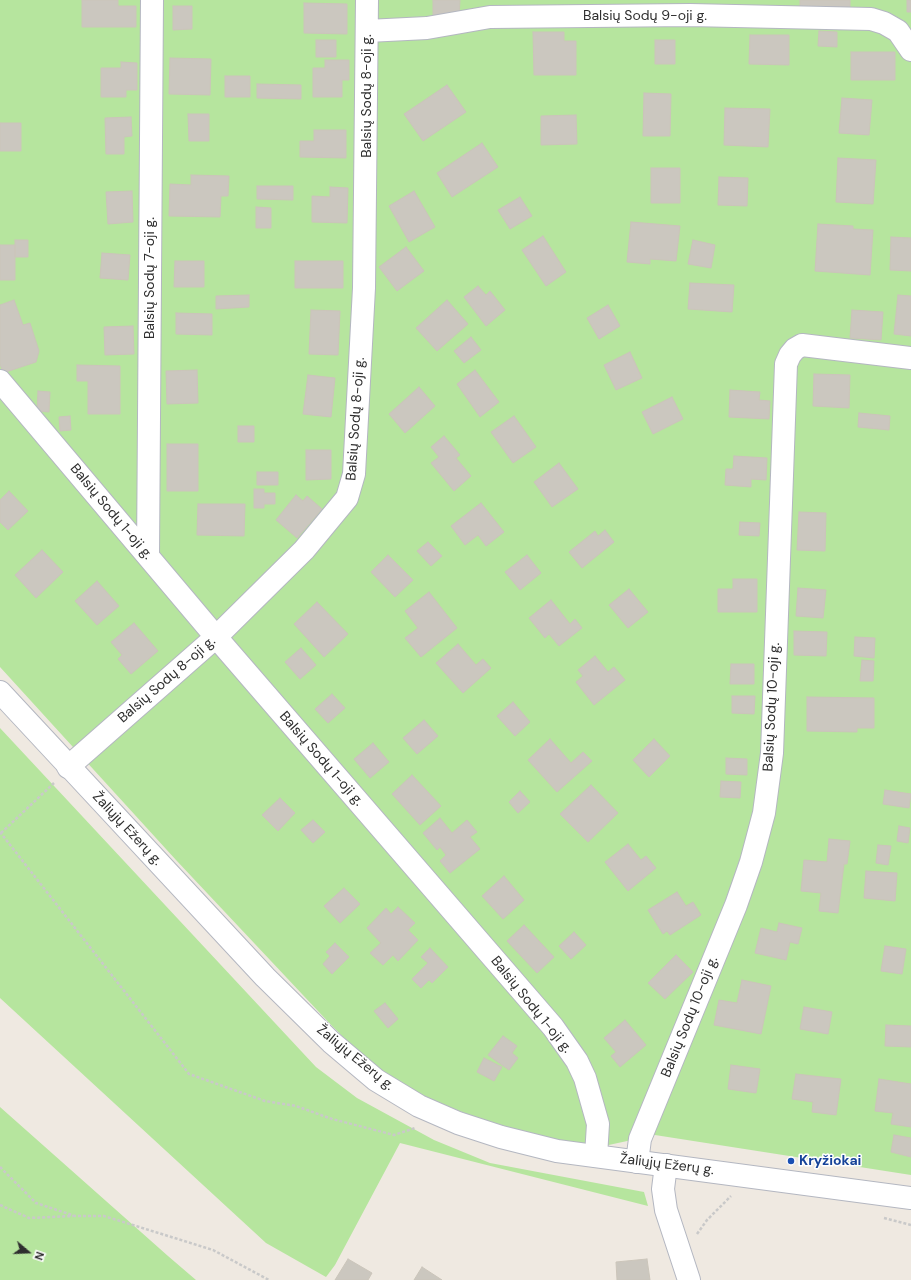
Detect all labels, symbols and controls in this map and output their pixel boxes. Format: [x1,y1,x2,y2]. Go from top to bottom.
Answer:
street label: Balsių Sodų 9-oji g. [583,8,707,24]
street label: Balsių Sodų 8-oji g. [359,34,375,158]
street label: Balsių Sodų 7-oji g. [142,217,158,339]
street label: Balsių Sodų 8-oji g. [343,357,369,481]
street label: Balsių Sodų 1-oji g. [66,461,156,563]
street label: Balsių Sodų 8-oji g. [115,633,219,727]
street label: Balsių Sodų 10-oji g. [760,642,784,772]
street label: Balsių Sodų 1-oji g. [275,708,367,810]
street label: Žaliųjų Ežerų g. [89,789,165,869]
street label: Balsių Sodų 1-oji g. [487,953,575,1057]
street label: Balsių Sodų 10-oji g. [658,954,722,1080]
street label: Žaliųjų Ežerų g. [313,1022,397,1094]
street label: Žaliųjų Ežerų g. [619,1151,715,1179]
place label: Kryžiokai [799,1153,861,1169]
marker: Kryžiokai [786,1156,796,1166]
north arrow [8,1232,48,1272]
text: N [31,1250,47,1262]

